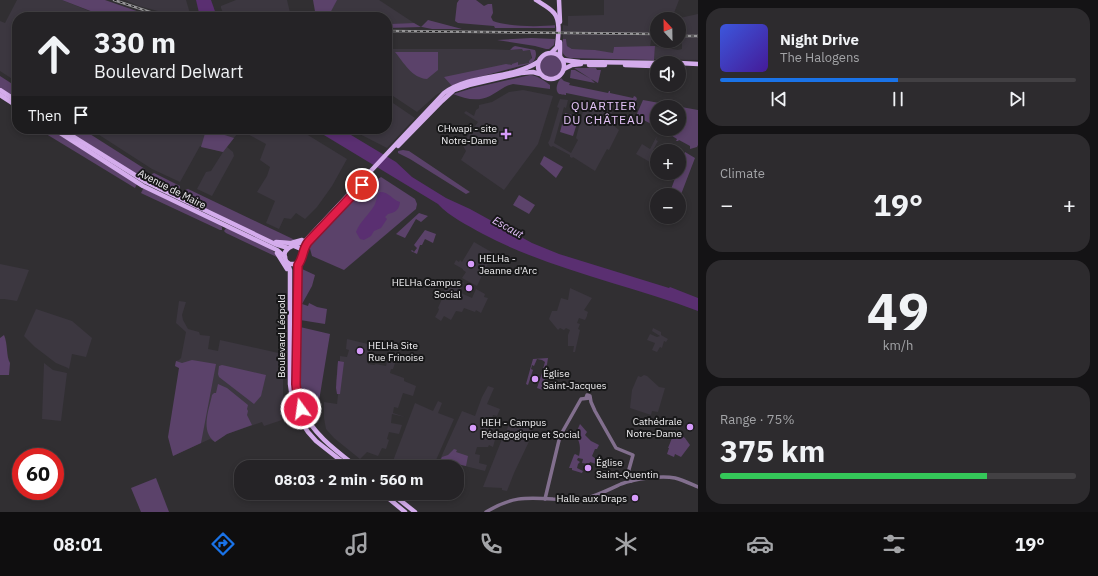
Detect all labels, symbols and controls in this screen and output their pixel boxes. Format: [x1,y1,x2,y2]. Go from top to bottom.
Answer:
north arrow [650,12,686,48]
map controls [650,12,686,224]
text: 330 m [94,24,176,61]
icon: ahead [28,28,80,80]
text: Night Drive [780,30,859,49]
text: The Halogens [780,49,860,66]
button: sound [650,56,686,92]
text: Boulevard Delwart [94,60,243,83]
icon: previous [768,88,790,110]
icon: pause [887,88,909,110]
icon: next [1006,88,1028,110]
district label: QUARTIER DU CHÂTEAU [563,98,645,127]
button: layers [650,100,686,136]
icon: arrive [70,104,92,126]
text: Then [28,106,62,125]
place label: CHwapi - site Notre-Dame [437,122,498,147]
marker: CHwapi - site Notre-Dame [500,128,512,140]
button: + [650,144,686,180]
text: Climate [720,165,765,182]
street label: Avenue de Maire [136,166,209,212]
pin [345,168,379,202]
icon: arrive [351,174,373,196]
text: 19° [873,185,923,224]
button: − [650,188,686,224]
text: − [720,190,733,219]
text: + [1063,190,1076,219]
water label: Escaut [490,213,526,241]
place label: HELHa - Jeanne d'Arc [479,252,537,277]
marker: HELHa - Jeanne d'Arc [466,259,476,269]
place label: HELHa Campus Social [392,276,461,301]
text: 49 [867,277,929,344]
marker: HELHa Campus Social [464,283,474,293]
street label: Boulevard Léopold [275,294,288,378]
text: km/h [883,337,913,354]
place label: HELHa Site Rue Frinoise [368,339,424,364]
marker: HELHa Site Rue Frinoise [355,346,365,356]
place label: Église Saint-Jacques [543,367,607,392]
marker: Église Saint-Jacques [530,374,540,384]
position arrow [280,388,322,430]
text: Range · 75% [720,411,794,428]
place label: Cathédrale Notre-Dame [626,415,683,440]
place label: HEH - Campus Pédagogique et Social [481,416,580,441]
marker: Cathédrale Notre-Dame [685,422,695,432]
marker: HEH - Campus Pédagogique et Social [468,423,478,433]
text: 375 km [720,431,825,470]
speed limit sign: 60 [12,448,64,500]
place label: Église Saint-Quentin [596,456,658,481]
marker: Église Saint-Quentin [583,463,593,473]
text: 08:03 · 2 min · 560 m [275,470,423,489]
place label: Halle aux Draps [557,492,627,505]
marker: Halle aux Draps [630,493,640,503]
icon: directions [209,530,237,558]
icon: music [343,530,371,558]
icon: phone [477,530,505,558]
icon: climate [612,530,640,558]
icon: car [746,530,774,558]
icon: filters [880,530,908,558]
text: 08:01 [53,533,102,556]
text: 19° [1015,533,1045,556]

